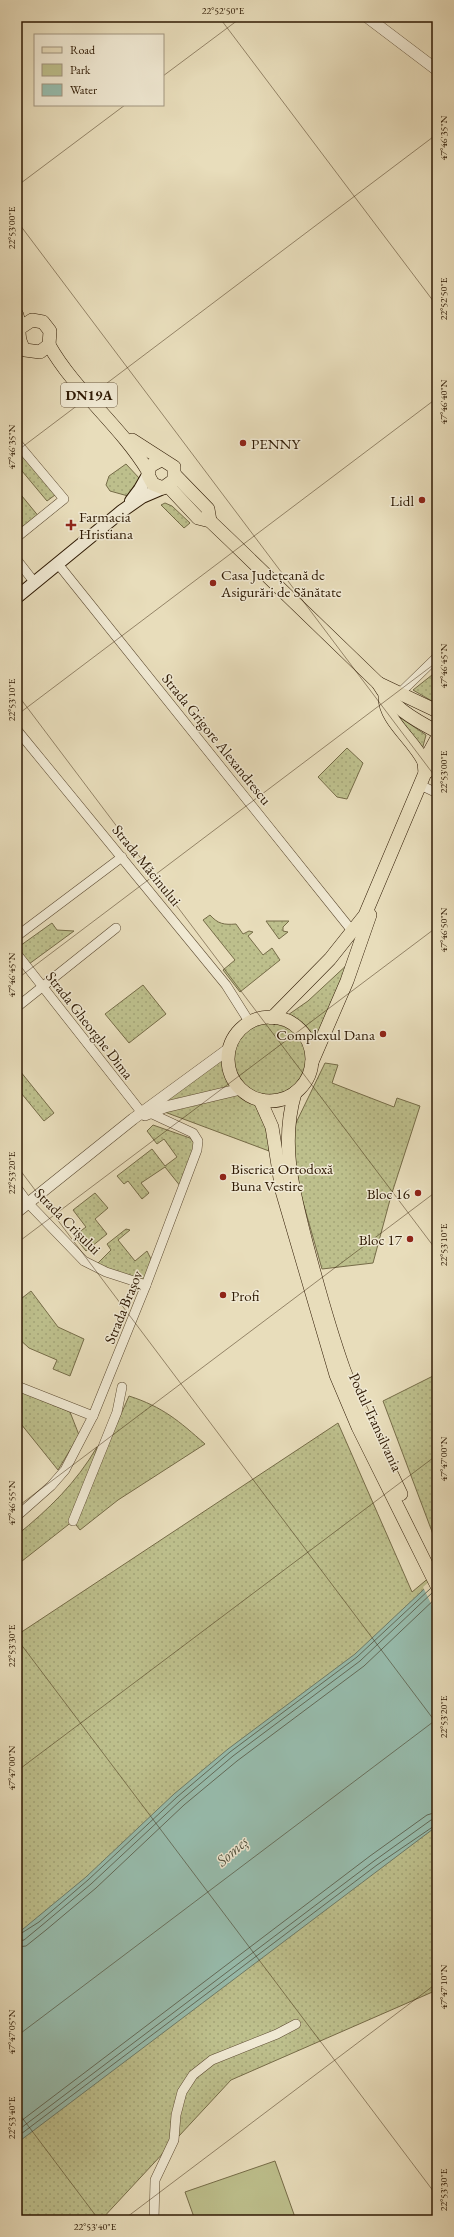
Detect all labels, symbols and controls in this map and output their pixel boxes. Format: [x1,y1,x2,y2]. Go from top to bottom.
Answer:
text: 22°52'50"E [202,4,245,17]
legend [34,34,164,106]
text: Road [70,42,96,58]
text: Park [70,62,91,78]
text: Water [70,82,97,98]
text: 47°46'35"N [437,115,450,160]
text: 22°53'00"E [5,206,18,249]
text: 22°52'50"E [437,277,450,320]
text: 47°46'40"N [437,379,450,424]
road number: DN19A [61,383,117,407]
text: 47°46'35"N [5,424,18,469]
place label: PENNY [251,434,302,453]
marker: PENNY [238,438,248,448]
place label: Lidl [390,491,414,510]
marker: Lidl [417,495,427,505]
place label: Farmacia Hristiana [79,507,133,543]
marker: Farmacia Hristiana [66,520,76,530]
place label: Casa Județeană de Asigurări de Sănătate [220,565,342,601]
marker: Casa Județeană de Asigurări de Sănătate [208,578,218,588]
text: 47°46'45"N [437,643,450,688]
street label: Strada Grigore Alexandrescu [158,669,276,809]
text: 22°53'10"E [5,678,18,721]
text: 22°53'00"E [437,750,450,793]
street label: Strada Măcinului [108,820,186,910]
text: 47°46'50"N [437,907,450,952]
text: 47°46'45"N [5,952,18,997]
street label: Strada Gheorghe Dima [42,967,138,1083]
place label: Complexul Dana [276,1025,375,1044]
marker: Complexul Dana [378,1029,388,1039]
text: 22°53'20"E [5,1151,18,1194]
place label: Biserica Ortodoxă Buna Vestire [231,1159,333,1195]
marker: Biserica Ortodoxă Buna Vestire [218,1172,228,1182]
street label: Strada Crișului [31,1184,106,1259]
place label: Bloc 16 [367,1184,410,1203]
marker: Bloc 16 [413,1188,423,1198]
text: 22°53'10"E [437,1223,450,1266]
place label: Bloc 17 [359,1230,403,1249]
marker: Bloc 17 [405,1234,415,1244]
street label: Strada Brașov [100,1267,147,1347]
place label: Profi [231,1286,260,1305]
marker: Profi [218,1290,228,1300]
street label: Podul Transilvania [345,1370,407,1474]
text: 47°47'00"N [437,1436,450,1481]
text: 47°46'55"N [5,1480,18,1525]
text: 22°53'30"E [5,1624,18,1667]
text: 22°53'20"E [437,1695,450,1738]
text: 47°47'00"N [5,1745,18,1790]
water label: Someș [211,1831,253,1872]
text: 47°47'10"N [437,1964,450,2009]
text: 47°47'05"N [5,2009,18,2054]
text: 22°53'40"E [5,2096,18,2139]
text: 22°53'30"E [437,2168,450,2211]
text: 22°53'40"E [74,2220,117,2233]

